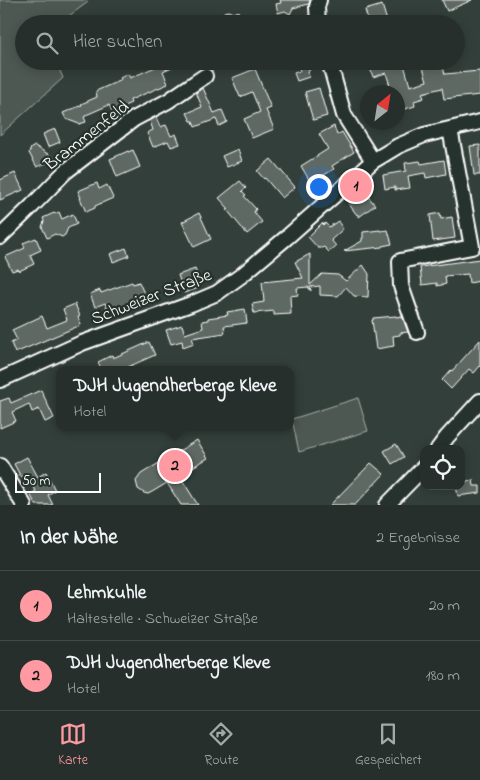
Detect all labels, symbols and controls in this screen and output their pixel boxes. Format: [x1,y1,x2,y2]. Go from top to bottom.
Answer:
search box [15,15,465,70]
icon: search [33,29,61,57]
text: Hier suchen [73,29,162,56]
north arrow [360,85,405,130]
street label: Brammenfeld [38,95,135,179]
pin: 1 [340,167,372,205]
your location [306,174,332,200]
street label: Schweizer Straße [88,263,217,333]
popup [56,366,294,431]
text: DJH Jugendherberge Kleve [73,373,277,400]
text: Hotel [73,400,106,424]
map controls [420,445,465,490]
button: locate [420,445,465,490]
pin: 2 [159,447,191,485]
scale bar [15,470,101,493]
text: 50 m [22,471,50,492]
text: In der Nähe [20,523,118,553]
text: 2 Ergebnisse [376,526,460,550]
text: Lehmkuhle [67,580,146,607]
text: 1 [33,594,39,618]
text: 20 m [429,594,460,618]
text: Haltestelle · Schweizer Straße [67,607,258,631]
text: DJH Jugendherberge Kleve [67,650,270,677]
text: 2 [32,664,40,688]
text: 180 m [426,664,460,688]
text: Hotel [67,677,100,701]
tab: Karte [58,720,88,771]
tab: Route [204,720,238,771]
tab: Gespeichert [355,720,422,771]

